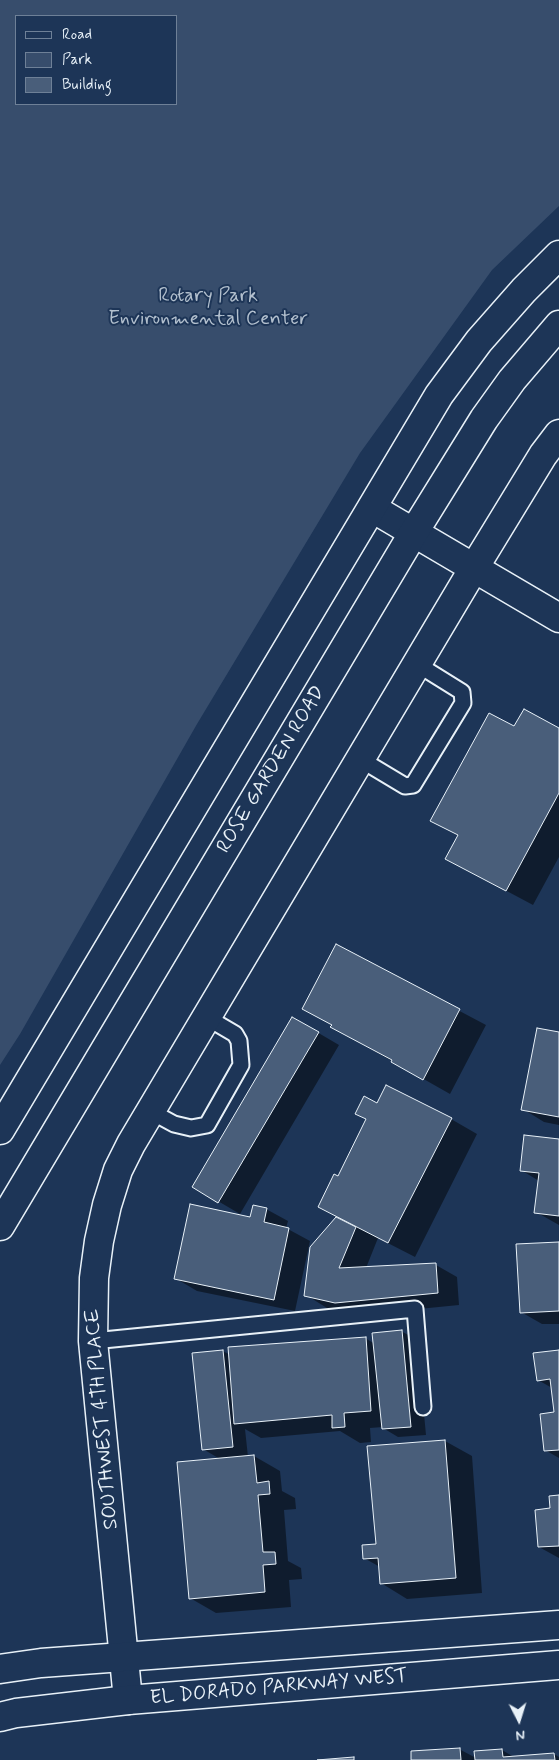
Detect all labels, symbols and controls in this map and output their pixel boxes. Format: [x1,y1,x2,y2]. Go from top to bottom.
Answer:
legend [15,15,178,105]
text: Road [62,25,92,45]
text: Park [62,50,92,70]
text: Building [62,75,112,95]
park label: Rotary Park Environmental Center [108,285,308,332]
street label: ROSE GARDEN ROAD [213,682,331,858]
street label: SOUTHWEST 4TH PLACE [81,1308,125,1530]
street label: EL DORADO PARKWAY WEST [149,1665,409,1711]
north arrow [494,1695,544,1745]
text: N [515,1726,526,1744]

